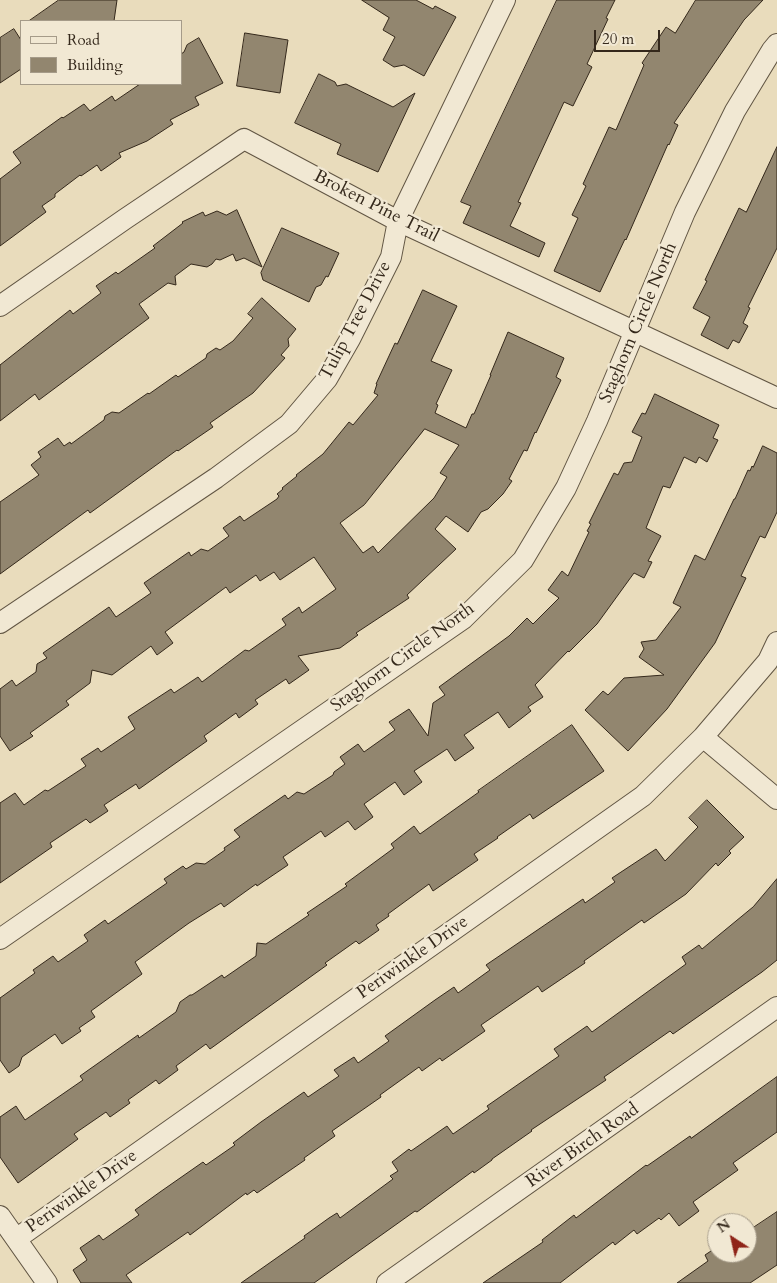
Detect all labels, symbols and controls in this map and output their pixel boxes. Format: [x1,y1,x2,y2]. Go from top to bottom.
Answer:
legend [20,20,182,85]
scale bar [597,20,663,52]
text: 20 m [602,29,634,49]
text: Road [67,30,100,50]
text: Building [67,55,123,75]
street label: Broken Pine Trail [310,166,442,248]
street label: Staghorn Circle North [595,240,683,406]
street label: Tulip Tree Drive [316,258,396,384]
street label: Staghorn Circle North [327,599,479,717]
street label: Periwinkle Drive [353,912,473,1004]
street label: River Birch Road [523,1099,643,1193]
street label: Periwinkle Drive [22,1146,142,1238]
north arrow [707,1213,757,1263]
text: N [713,1215,734,1237]

